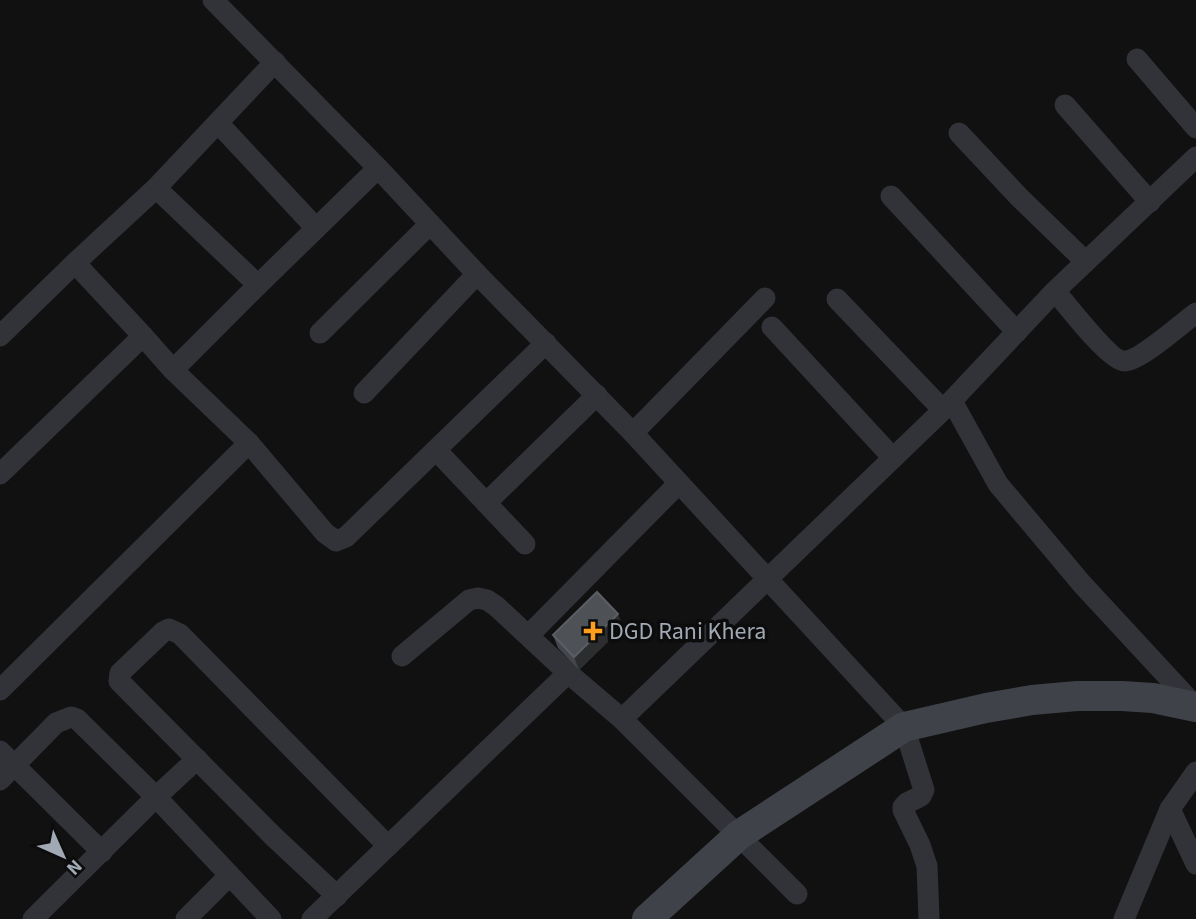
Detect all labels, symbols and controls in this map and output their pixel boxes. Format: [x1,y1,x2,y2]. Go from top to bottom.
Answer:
place label: DGD Rani Khera [609,614,766,649]
marker: DGD Rani Khera [583,621,603,641]
north arrow [28,821,98,891]
text: N [60,853,88,881]

